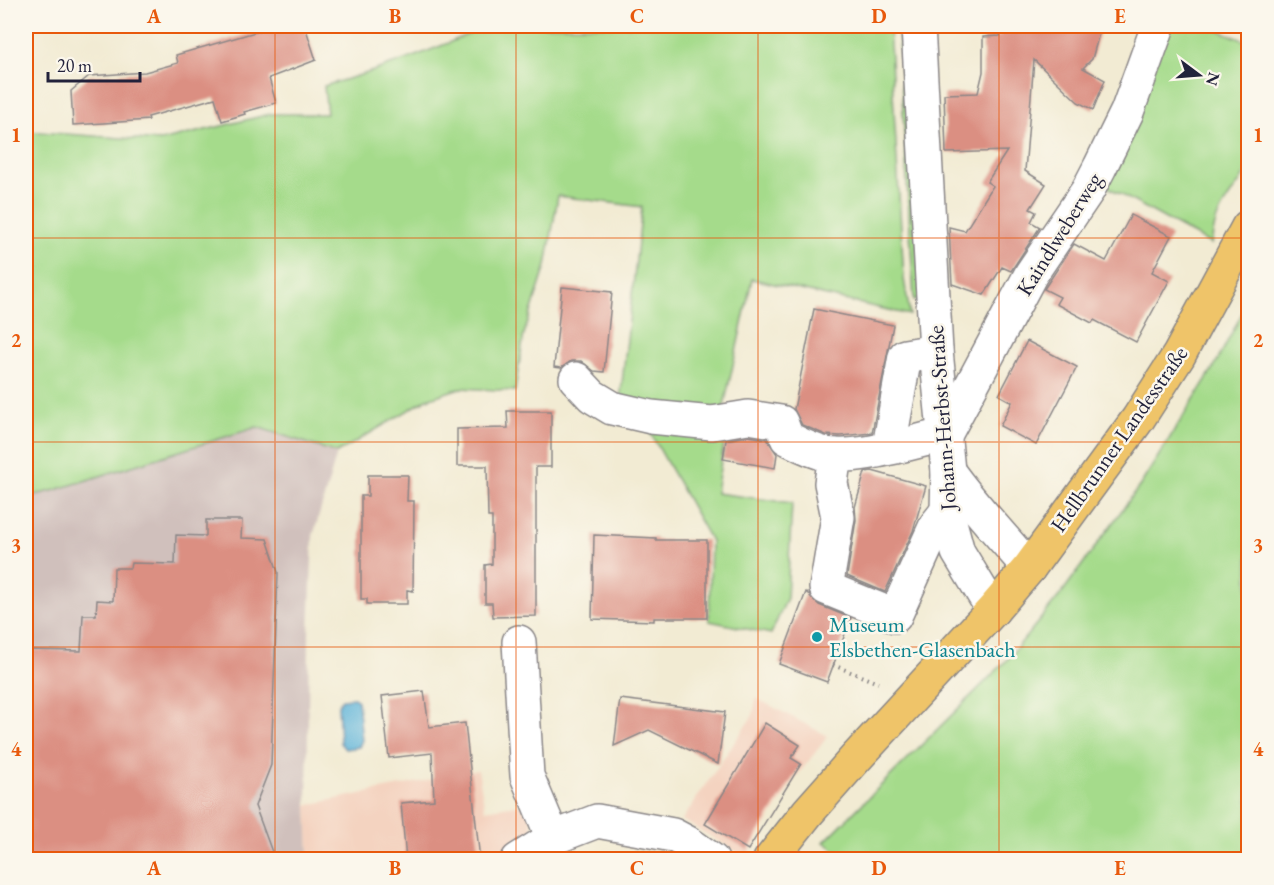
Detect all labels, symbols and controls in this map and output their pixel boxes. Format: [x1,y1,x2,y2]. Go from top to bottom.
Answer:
text: A [146,3,162,29]
text: B [389,3,401,29]
text: C [630,3,644,29]
text: D [871,3,887,29]
text: E [1114,3,1126,29]
scale bar [48,45,140,83]
north arrow [1169,45,1229,105]
text: 20 m [57,54,92,77]
text: N [1201,70,1225,88]
text: 1 [11,122,21,148]
text: 1 [1253,122,1263,148]
street label: Kaindlweberweg [1010,167,1109,301]
street label: Johann-Herbst-Straße [921,324,963,514]
text: 2 [11,327,22,353]
text: 2 [1253,327,1264,353]
street label: Hellbrunner Landesstraße [1044,340,1194,538]
text: 3 [11,532,21,558]
text: 3 [1253,532,1263,558]
place label: Museum Elsbethen-Glasenbach [829,610,1016,664]
marker: Museum Elsbethen-Glasenbach [810,630,824,644]
text: 4 [11,736,22,762]
text: 4 [1253,736,1264,762]
text: A [146,855,162,881]
text: B [389,855,401,881]
text: C [630,855,644,881]
text: D [871,855,887,881]
text: E [1114,855,1126,881]

